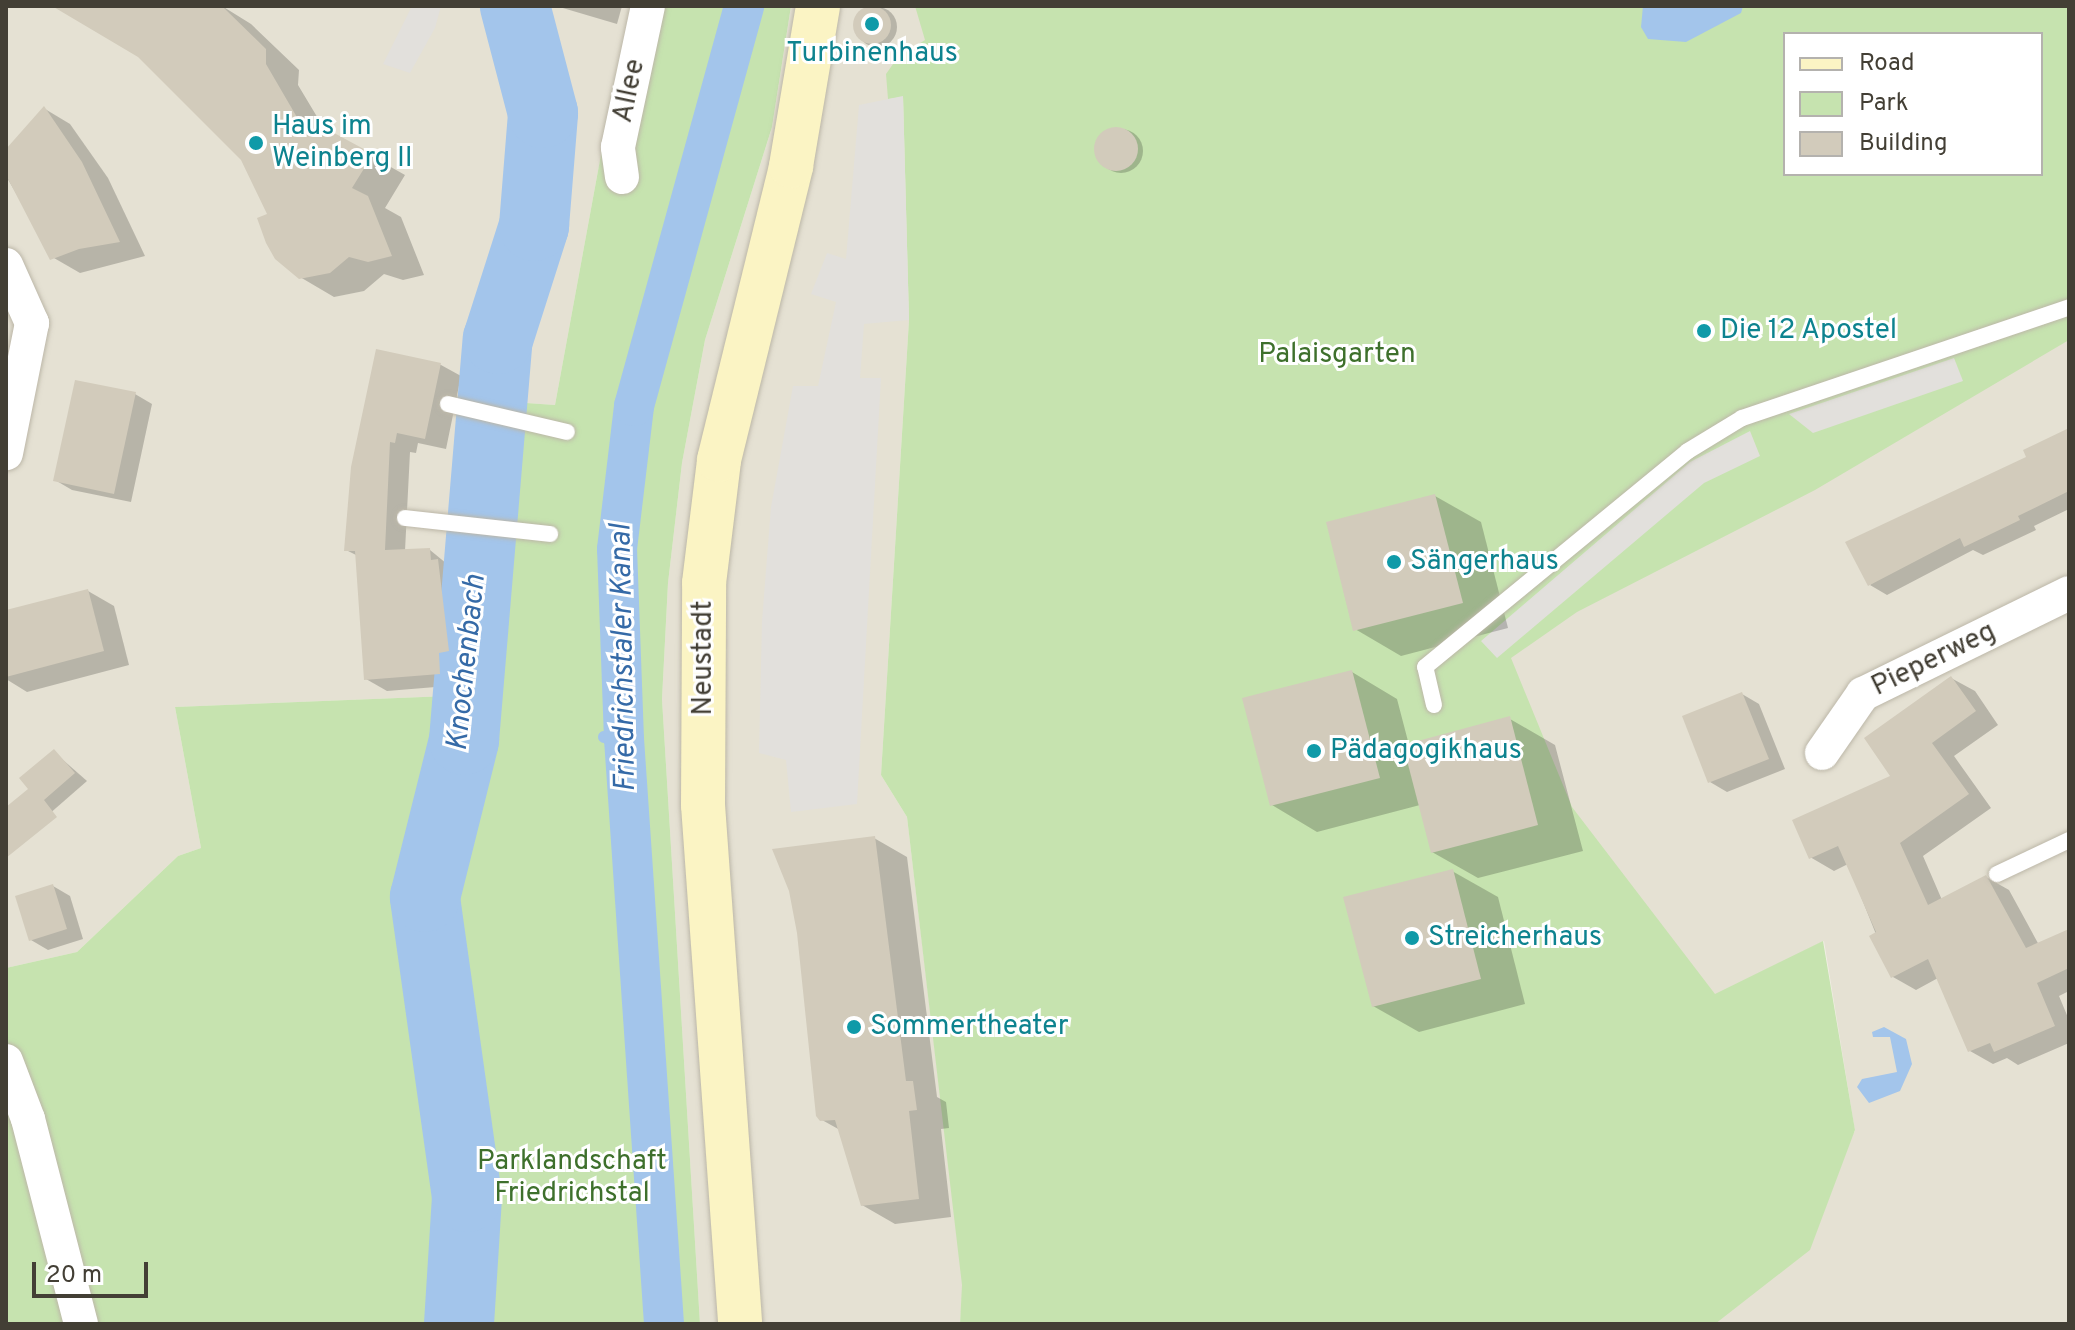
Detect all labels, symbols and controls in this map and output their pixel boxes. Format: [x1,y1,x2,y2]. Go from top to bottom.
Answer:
marker: Turbinenhaus [863,15,881,33]
legend [1783,32,2043,176]
place label: Turbinenhaus [786,37,958,71]
text: Road [1859,49,1915,79]
street label: Allee [607,56,653,126]
text: Park [1859,89,1909,119]
place label: Haus im Weinberg II [272,110,413,176]
text: Building [1859,129,1948,159]
marker: Haus im Weinberg II [247,134,265,152]
place label: Die 12 Apostel [1720,314,1898,348]
marker: Die 12 Apostel [1695,322,1713,340]
park label: Palaisgarten [1258,338,1416,372]
water label: Friedrichstaler Kanal [605,524,645,792]
place label: Sängerhaus [1410,545,1559,579]
marker: Sängerhaus [1385,553,1403,571]
water label: Knochenbach [441,573,495,753]
street label: Neustadt [687,600,721,716]
street label: Pieperweg [1867,616,2001,704]
place label: Pädagogikhaus [1330,734,1522,768]
marker: Pädagogikhaus [1305,742,1323,760]
place label: Streicherhaus [1428,921,1602,955]
marker: Streicherhaus [1403,929,1421,947]
place label: Sommertheater [870,1010,1069,1044]
marker: Sommertheater [845,1018,863,1036]
park label: Parklandschaft Friedrichstal [477,1145,667,1211]
scale bar [36,1246,152,1296]
text: 20 m [46,1261,102,1291]

